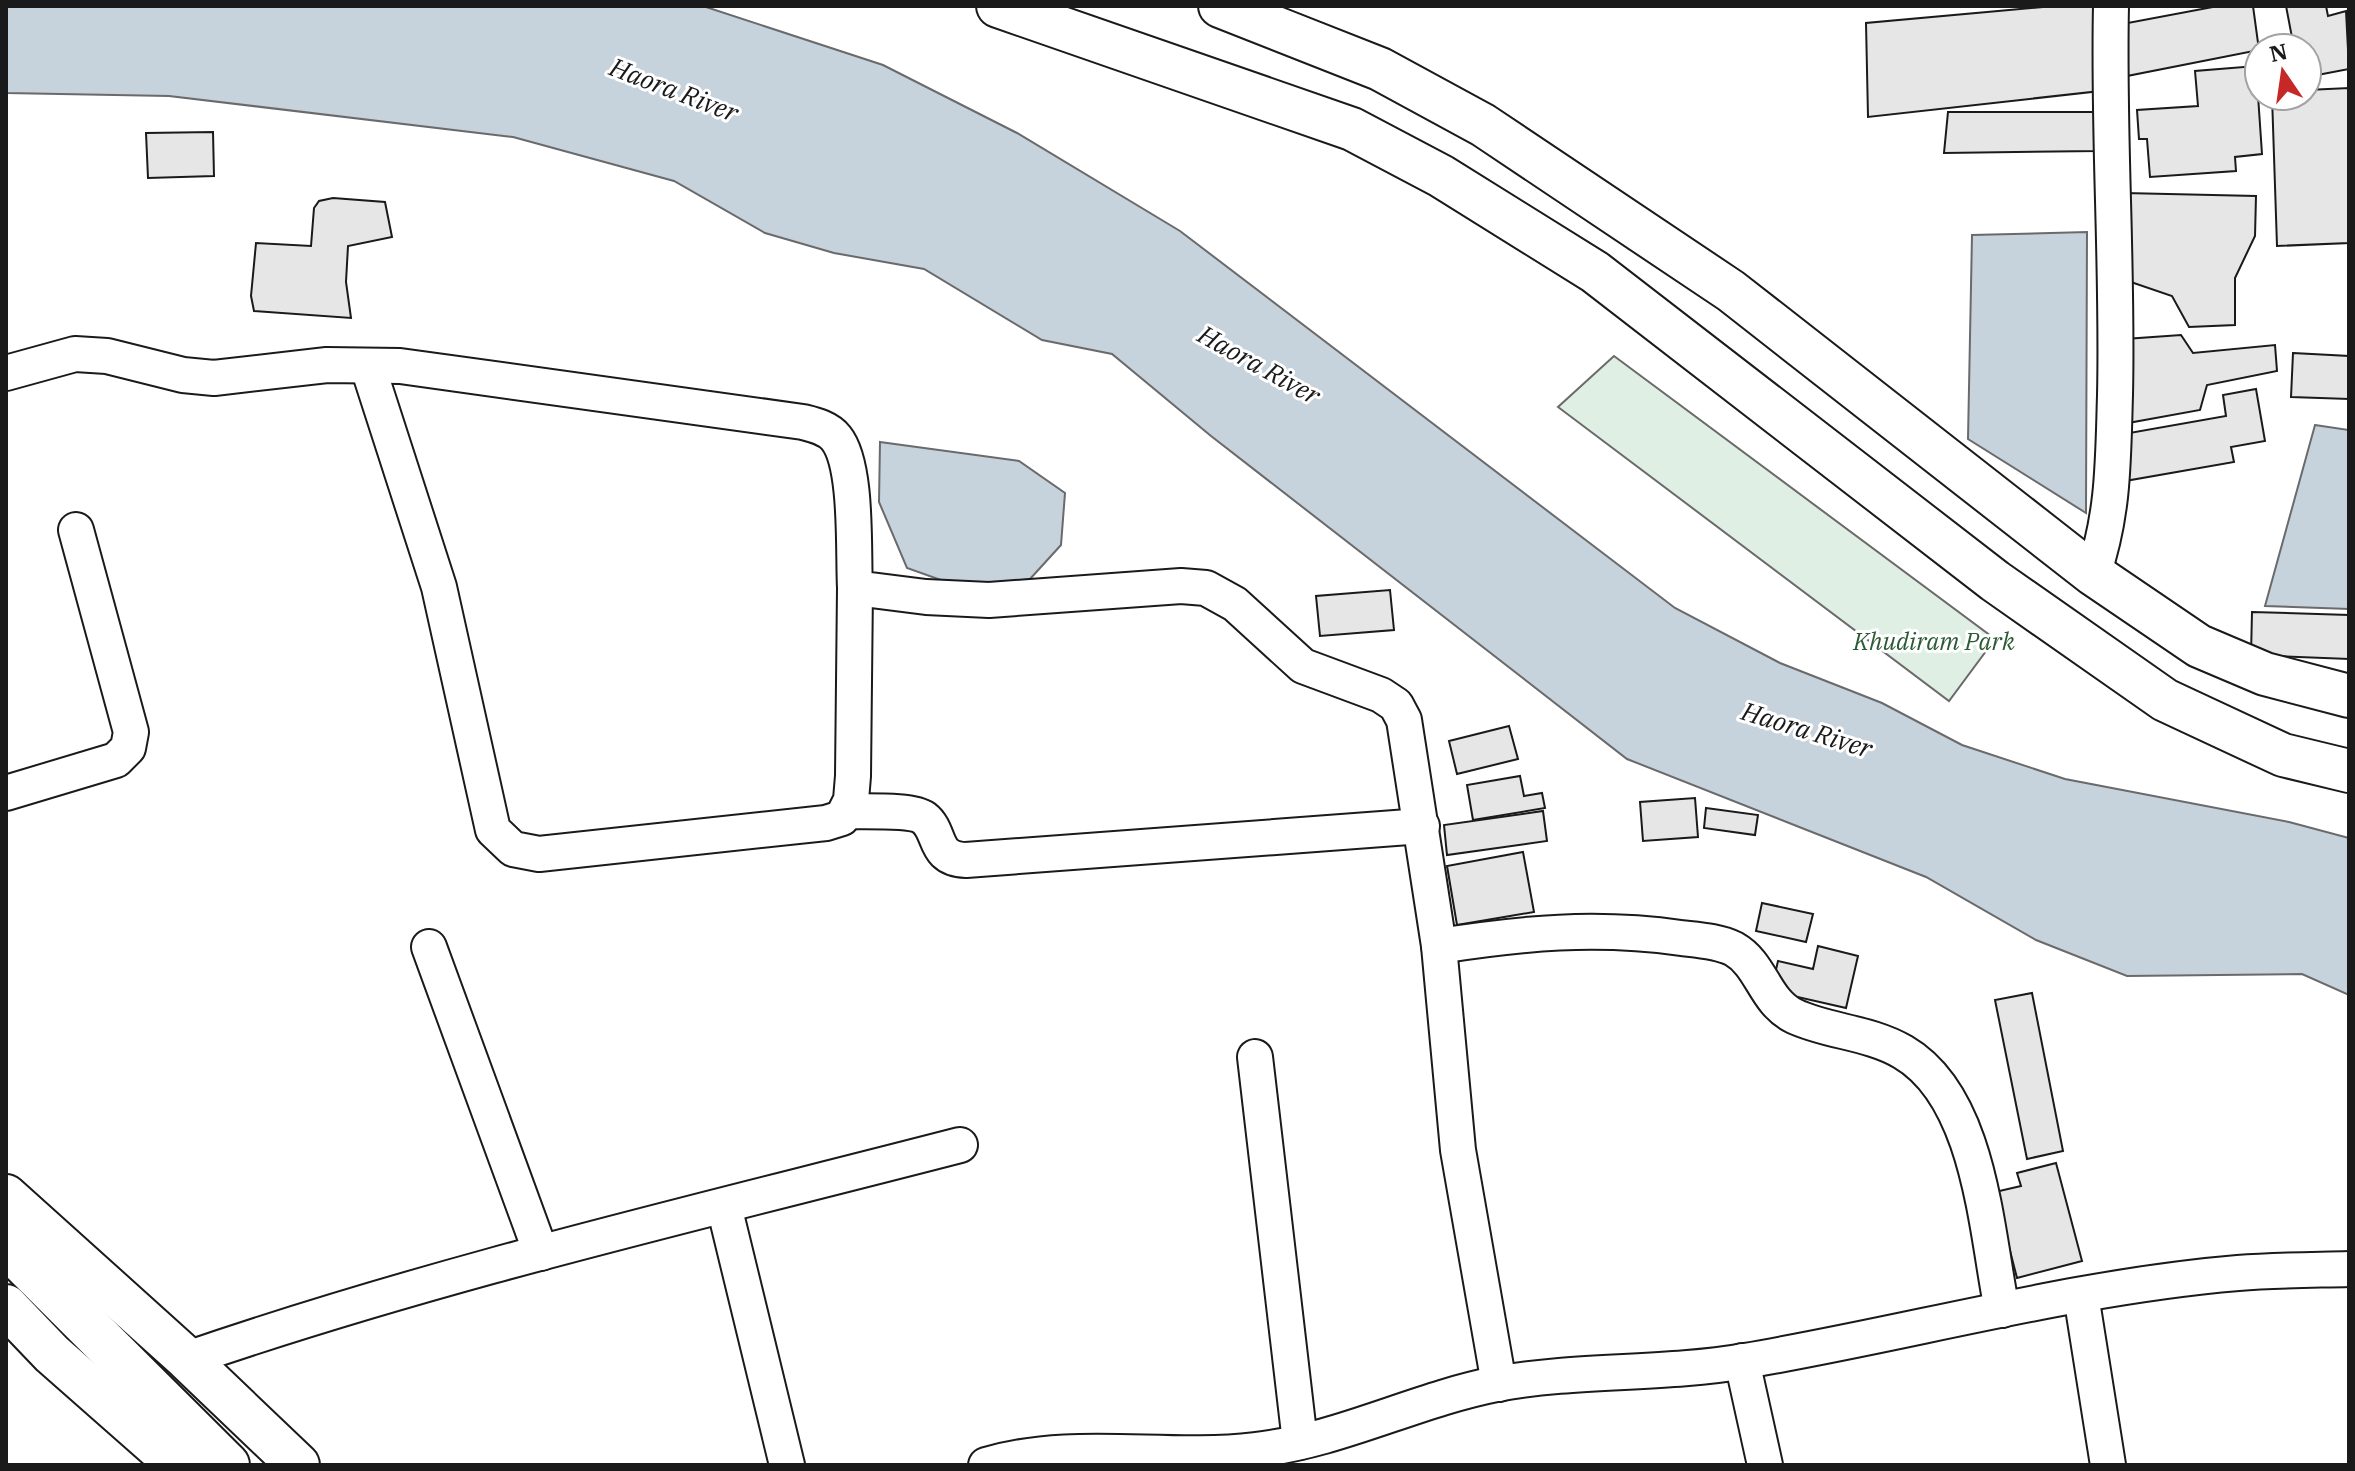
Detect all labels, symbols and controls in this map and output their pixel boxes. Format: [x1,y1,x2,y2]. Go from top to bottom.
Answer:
north arrow [2243,32,2323,112]
text: N [2267,36,2290,68]
water label: Haora River [604,49,744,129]
water label: Haora River [1191,316,1327,412]
park label: Khudiram Park [1852,625,2015,657]
water label: Haora River [1737,693,1877,765]

